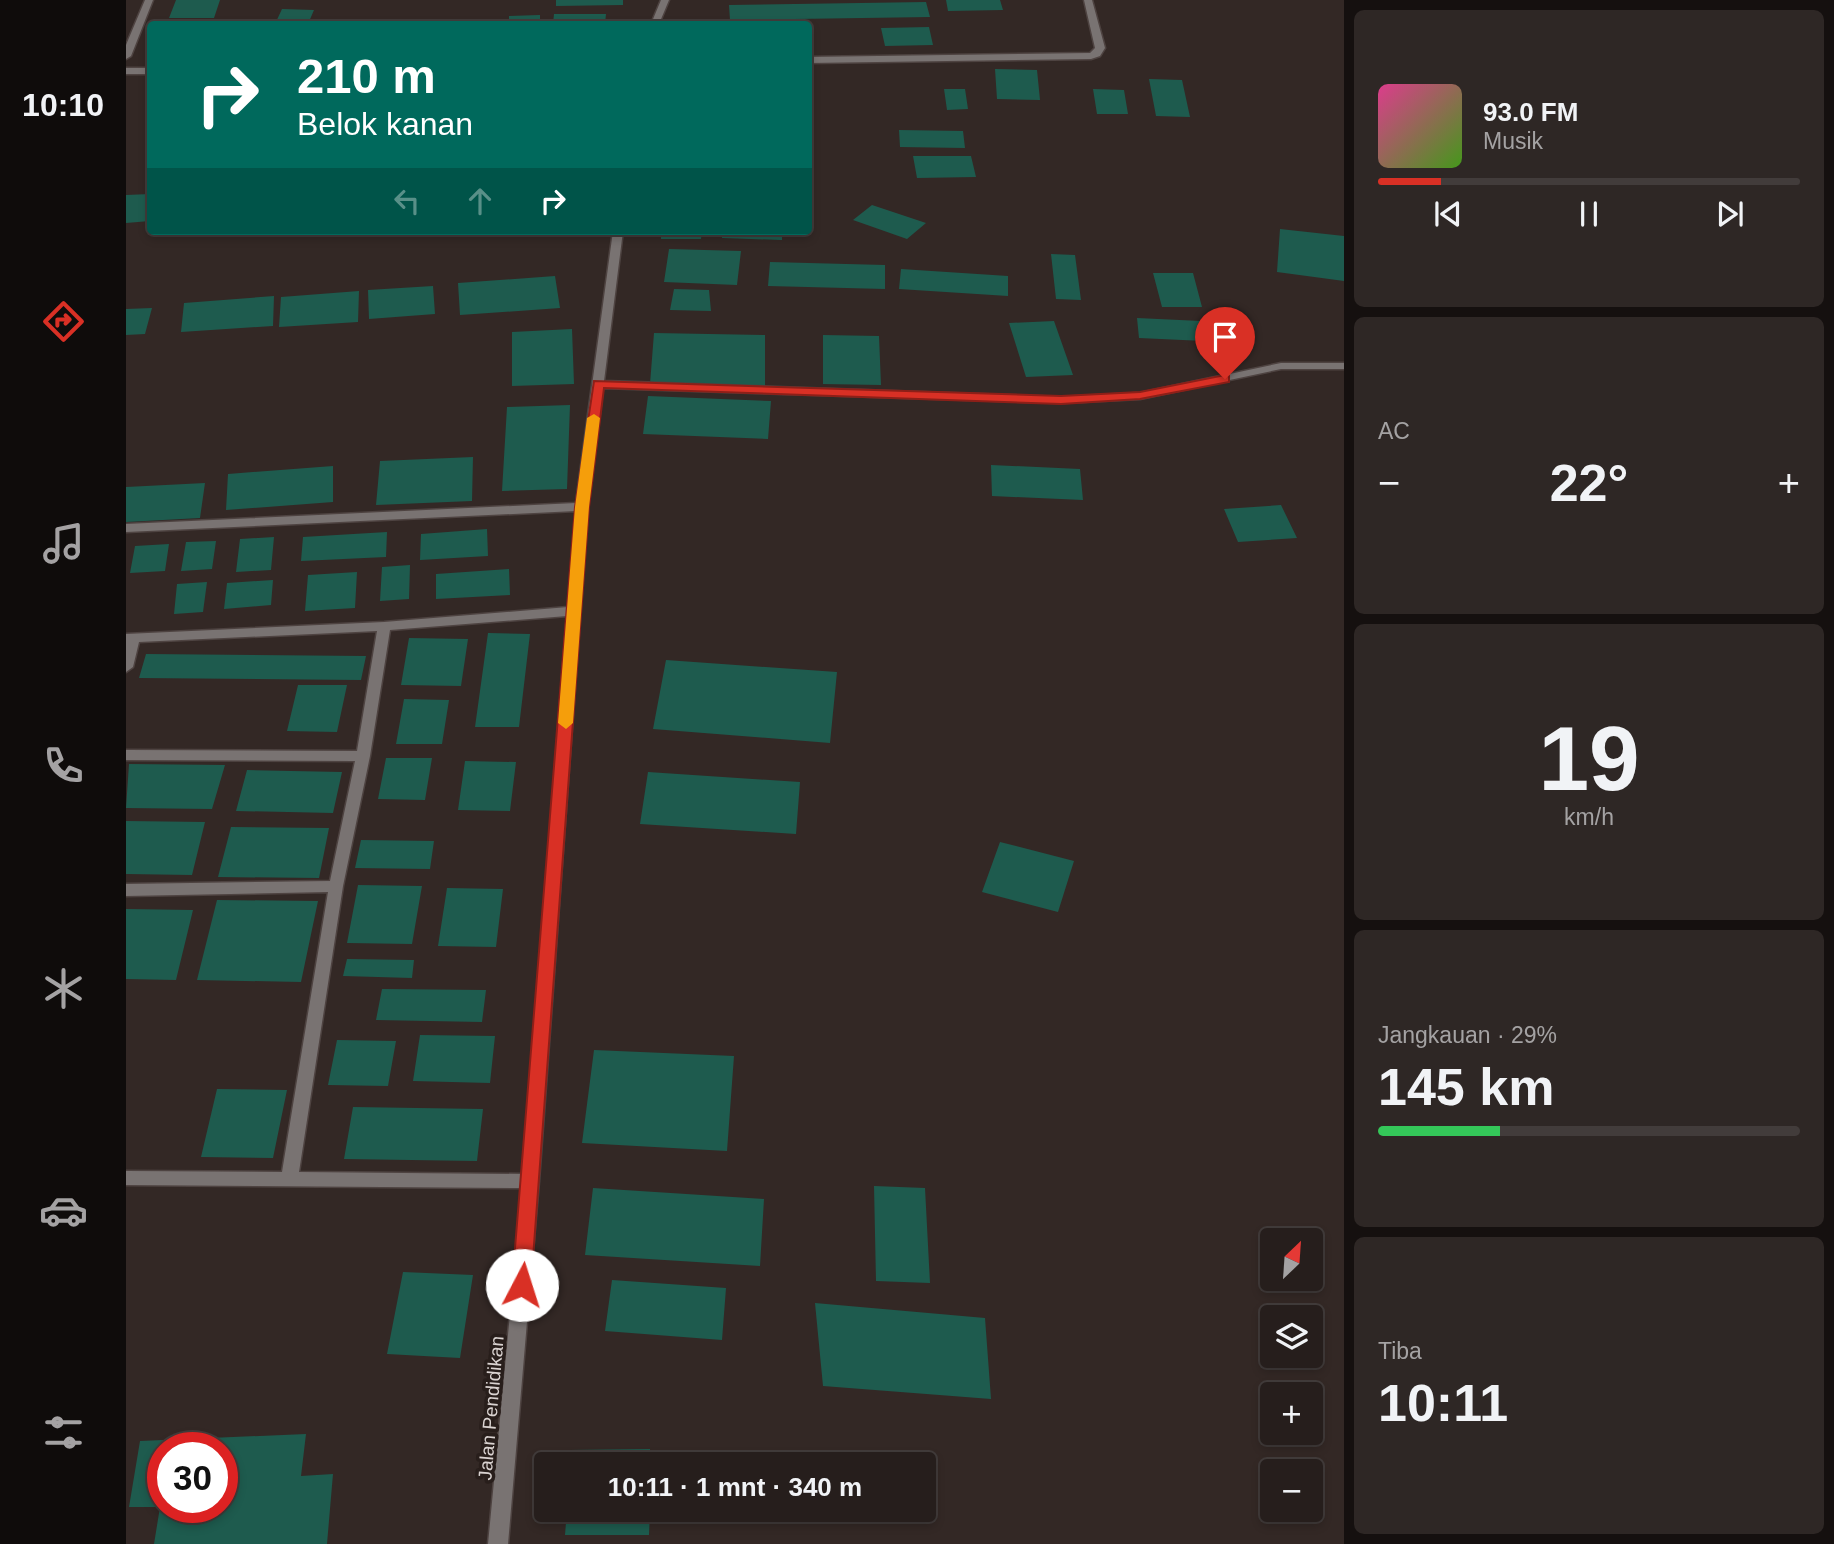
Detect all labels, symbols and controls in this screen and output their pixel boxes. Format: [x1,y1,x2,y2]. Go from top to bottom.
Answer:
icon: right [182,49,273,140]
text: 210 m [297,49,436,103]
text: 10:10 [22,87,104,123]
text: 93.0 FM [1483,97,1578,127]
text: Belok kanan [297,106,473,142]
text: Musik [1483,128,1543,154]
icon: left [388,182,426,220]
icon: ahead [461,182,499,220]
icon: right [534,182,572,220]
icon: previous [1429,195,1467,233]
icon: pause [1570,195,1608,233]
icon: next [1711,195,1749,233]
icon: directions [39,297,88,346]
pin [1195,307,1255,379]
icon: arrive [1206,318,1244,356]
text: AC [1378,418,1410,444]
text: 22° [1550,454,1628,512]
text: − [1378,462,1400,504]
text: + [1778,462,1800,504]
icon: music [39,519,88,568]
text: 19 [1538,708,1640,809]
icon: phone [39,741,88,790]
text: km/h [1564,804,1614,830]
icon: climate [39,964,88,1013]
text: Jangkauan · 29% [1378,1022,1557,1048]
text: 145 km [1378,1058,1554,1116]
icon: car [39,1186,88,1235]
north arrow [1260,1228,1323,1292]
map controls [1260,1228,1323,1522]
position arrow [485,1248,559,1322]
button: layers [1260,1305,1323,1368]
street label: Jalan Pendidikan [474,1335,508,1481]
text: Tiba [1378,1338,1422,1364]
text: 10:11 [1378,1374,1508,1432]
button: + [1260,1382,1323,1445]
icon: filters [39,1408,88,1457]
speed limit sign: 30 [147,1432,238,1523]
button: − [1260,1459,1323,1522]
text: 10:11 · 1 mnt · 340 m [608,1472,862,1502]

